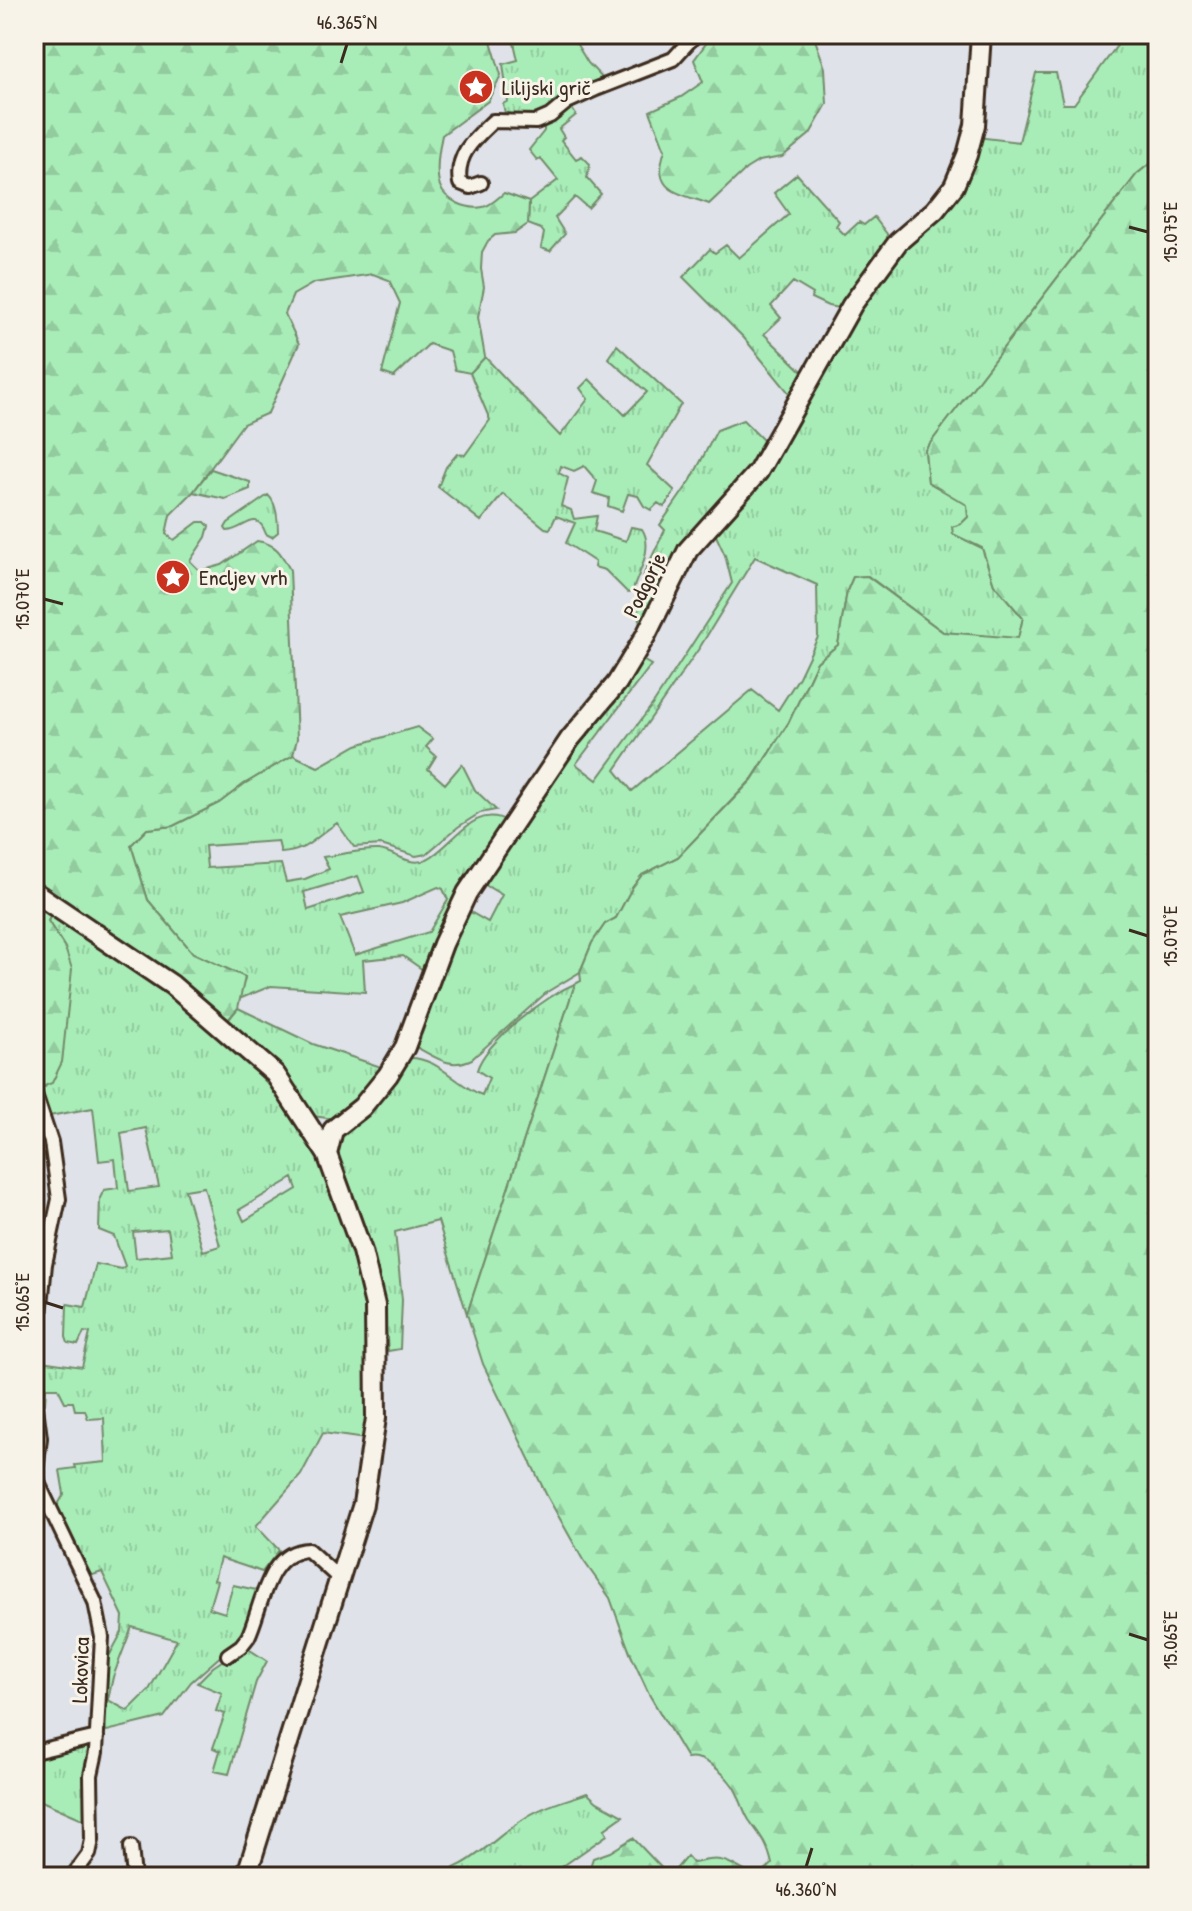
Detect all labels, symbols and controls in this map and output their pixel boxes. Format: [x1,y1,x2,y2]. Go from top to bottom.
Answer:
text: 46.365°N [317,8,377,35]
place icon: Lilijski grič [457,68,495,106]
place label: Lilijski grič [502,72,591,102]
text: 15.075°E [1156,201,1183,262]
street label: Podgorje [615,547,673,623]
place icon: Encljev vrh [154,558,192,596]
place label: Encljev vrh [199,562,287,592]
text: 15.070°E [8,568,35,630]
text: 15.070°E [1156,905,1183,967]
text: 15.065°E [8,1272,35,1331]
text: 15.065°E [1156,1610,1183,1669]
street label: Lokovica [64,1636,96,1703]
text: 46.360°N [776,1875,836,1902]

